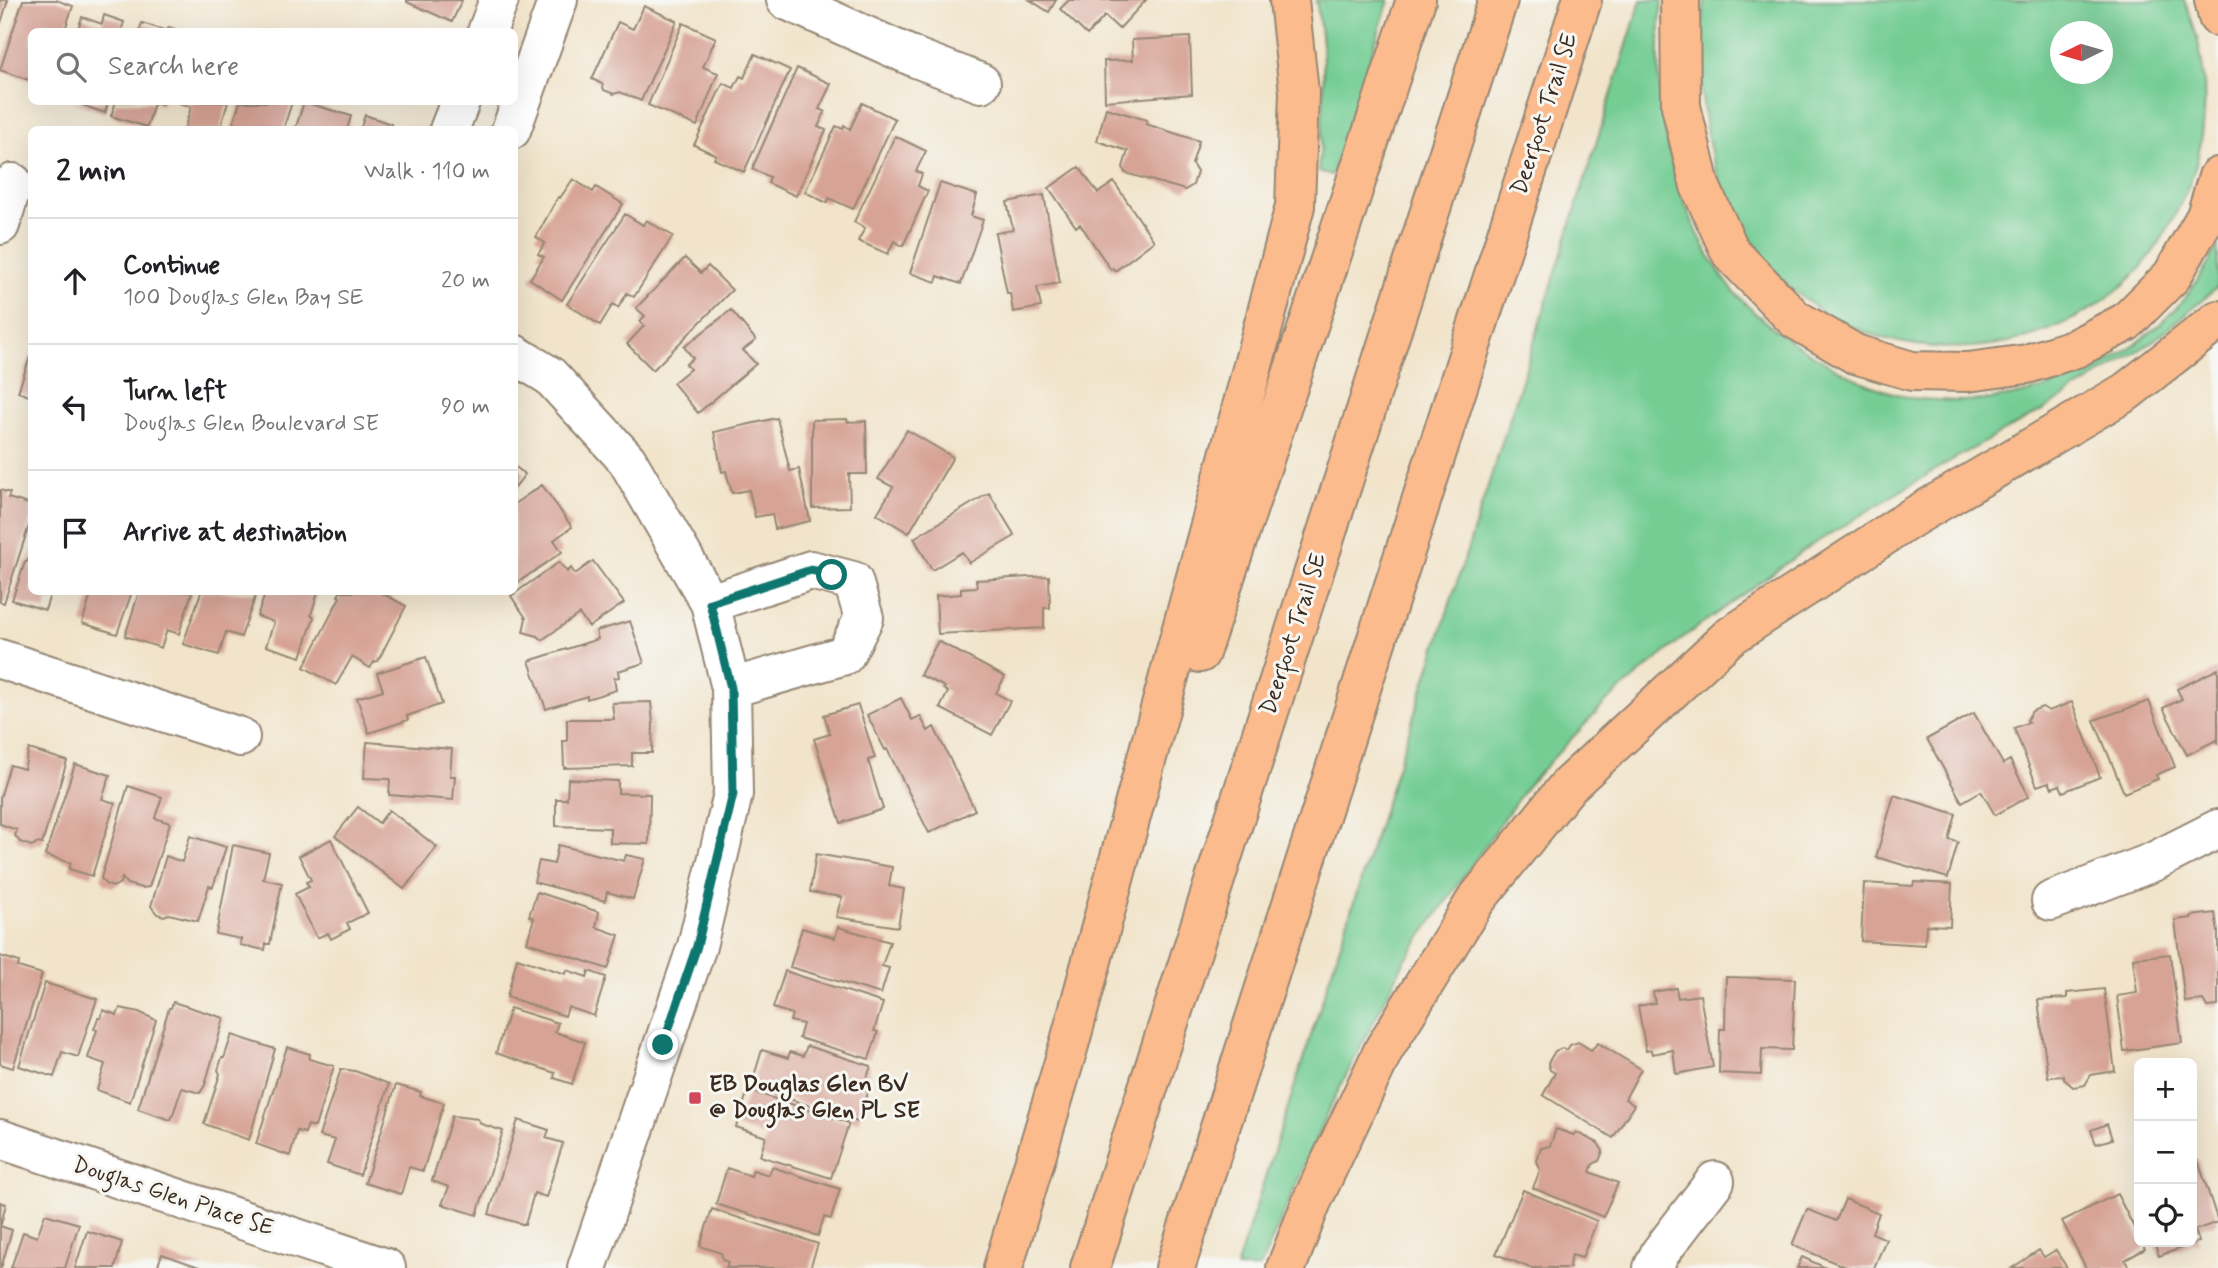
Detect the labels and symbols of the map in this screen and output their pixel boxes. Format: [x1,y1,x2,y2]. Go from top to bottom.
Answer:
north arrow [2050,21,2113,84]
street label: Deerfoot Trail SE [1505,29,1586,199]
street label: Deerfoot Trail SE [1254,549,1335,719]
route start [816,559,847,590]
route end [647,1029,678,1060]
place label: EB Douglas Glen BV @ Douglas Glen PL SE [709,1070,921,1129]
marker: EB Douglas Glen BV @ Douglas Glen PL SE [687,1090,703,1106]
street label: Douglas Glen Place SE [68,1150,277,1246]

